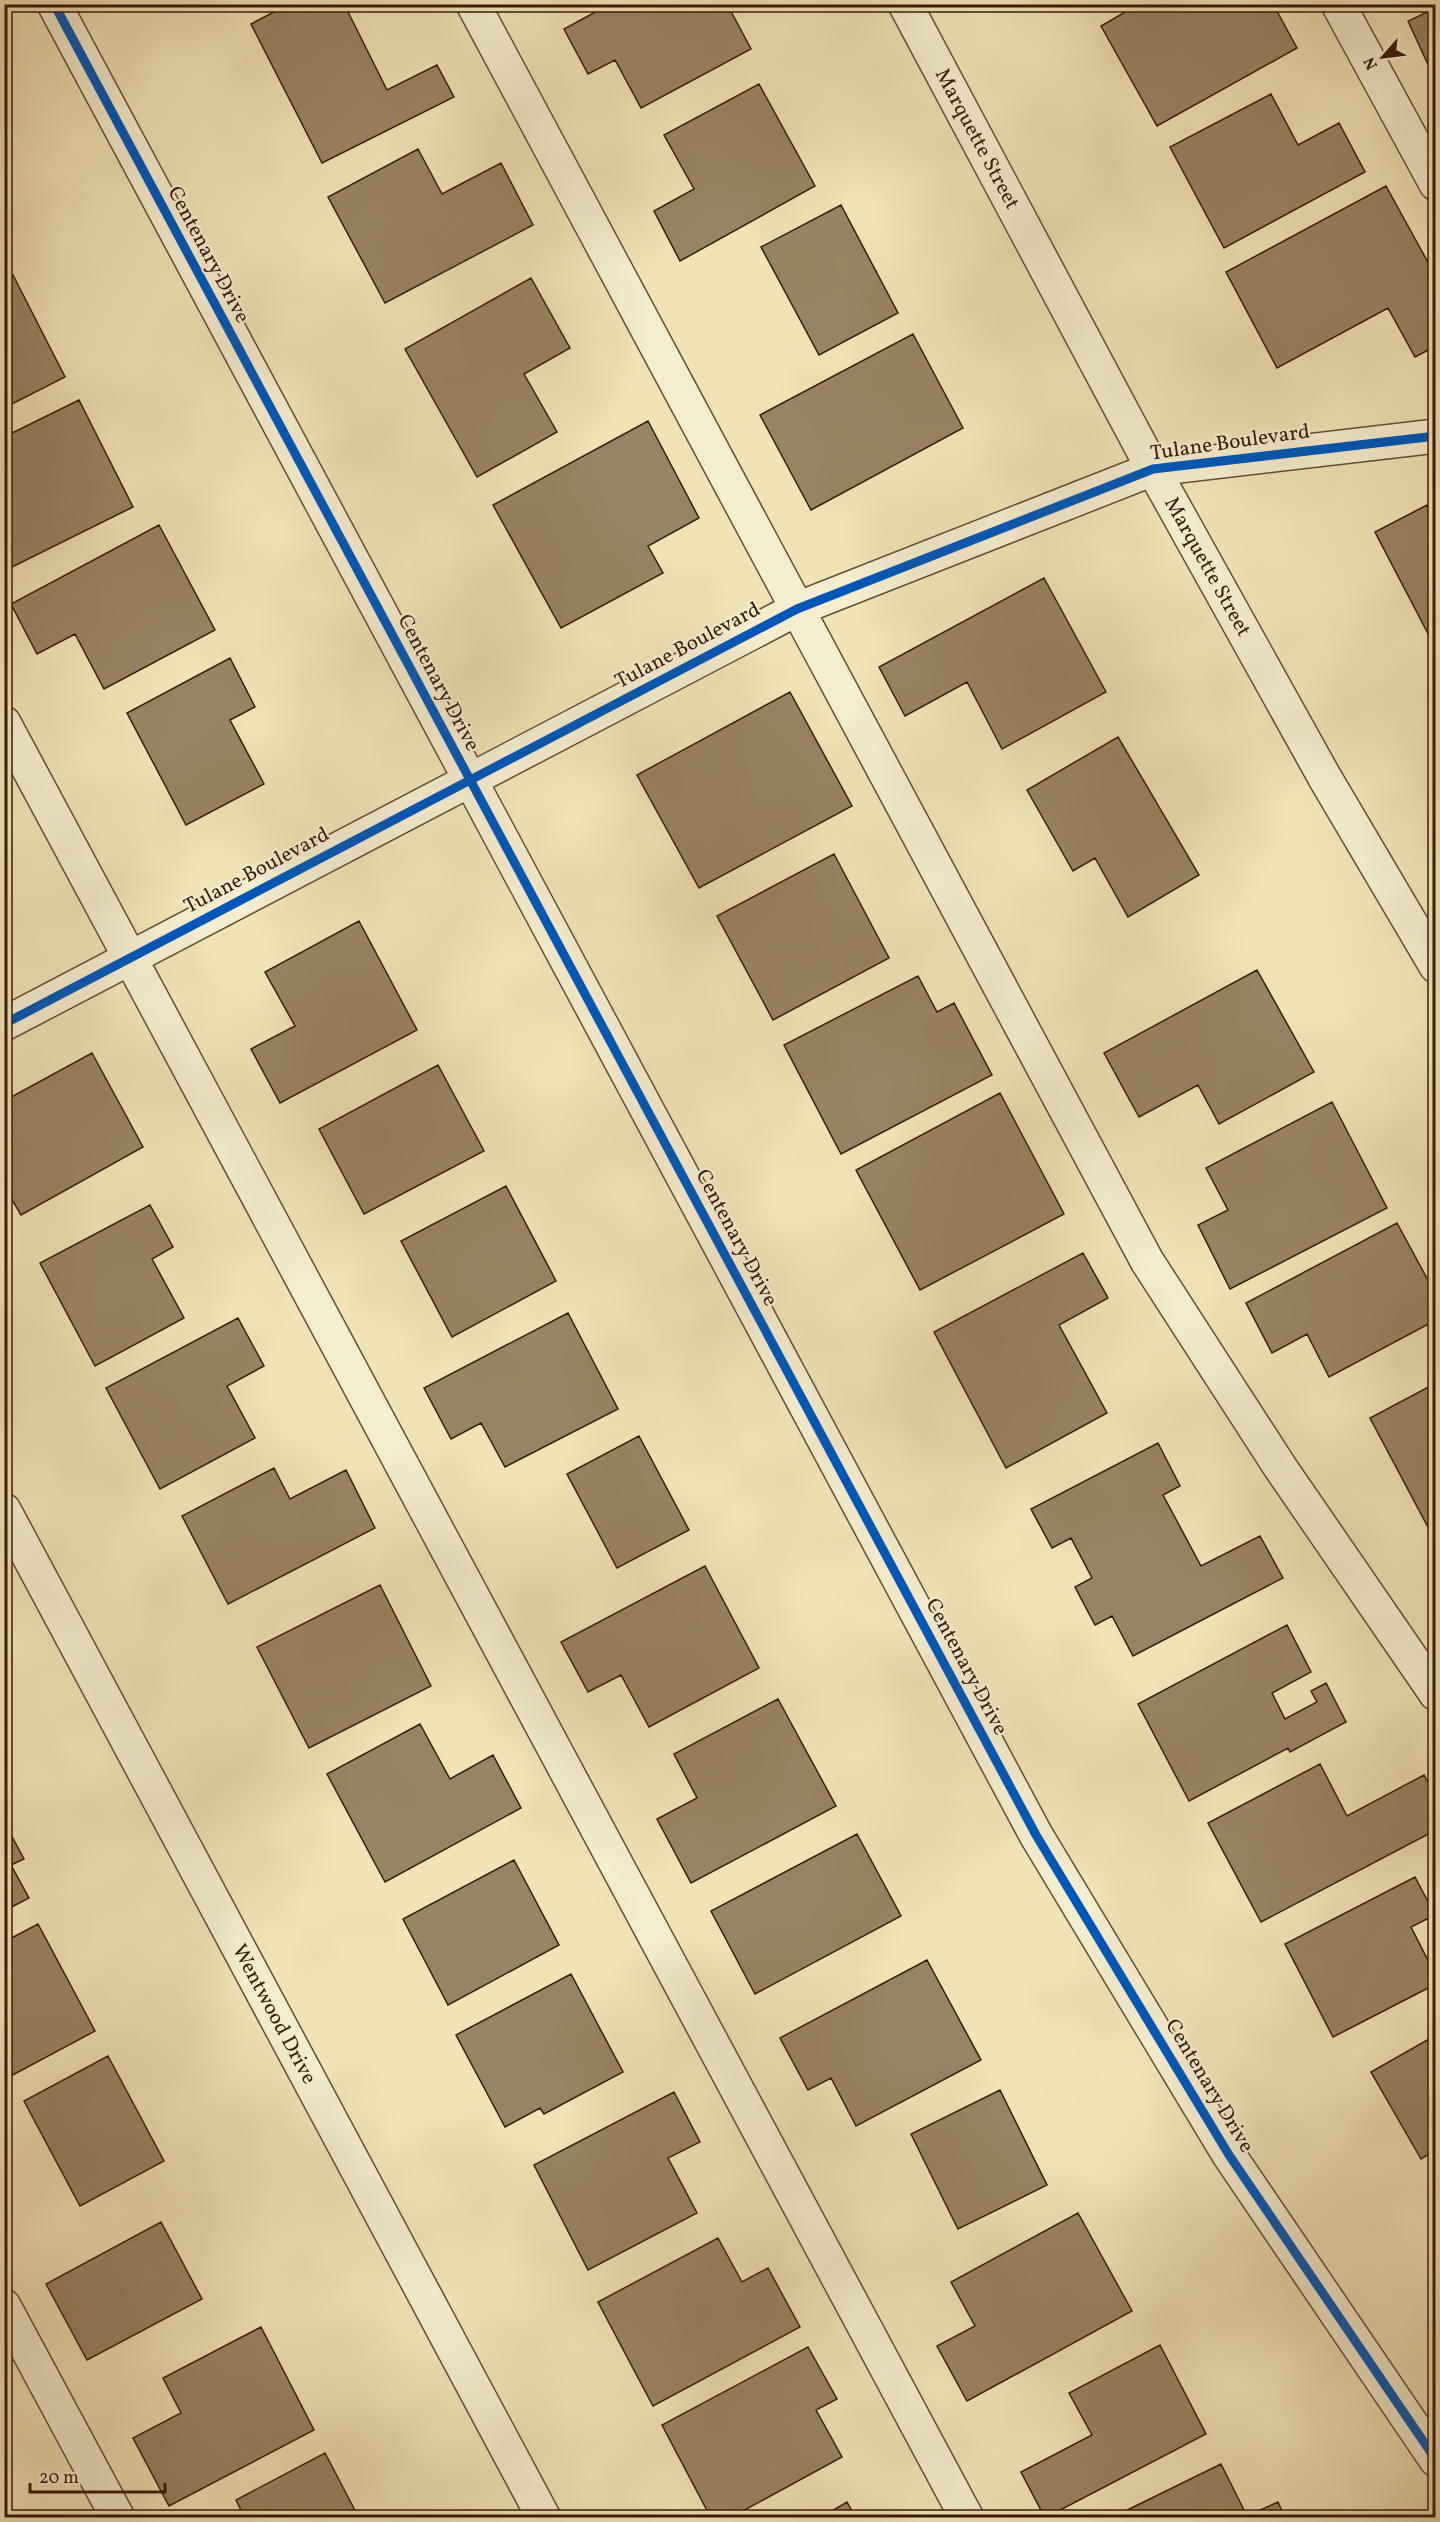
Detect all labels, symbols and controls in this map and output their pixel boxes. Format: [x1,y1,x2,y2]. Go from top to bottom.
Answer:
north arrow [1353,27,1413,87]
text: N [1359,52,1384,73]
street label: Marquette Street [928,63,1026,215]
street label: Centenary Drive [160,181,256,329]
street label: Tulane Boulevard [1148,417,1312,469]
street label: Marquette Street [1157,492,1258,642]
street label: Tulane Boulevard [610,595,766,697]
street label: Centenary Drive [390,609,486,757]
street label: Tulane Boulevard [179,820,335,922]
street label: Centenary Drive [688,1164,784,1312]
street label: Centenary Drive [918,1593,1014,1741]
street label: Wentwood Drive [225,1939,324,2089]
street label: Centenary Drive [1158,2014,1260,2158]
scale bar [30,2456,165,2494]
text: 20 m [39,2466,79,2491]

